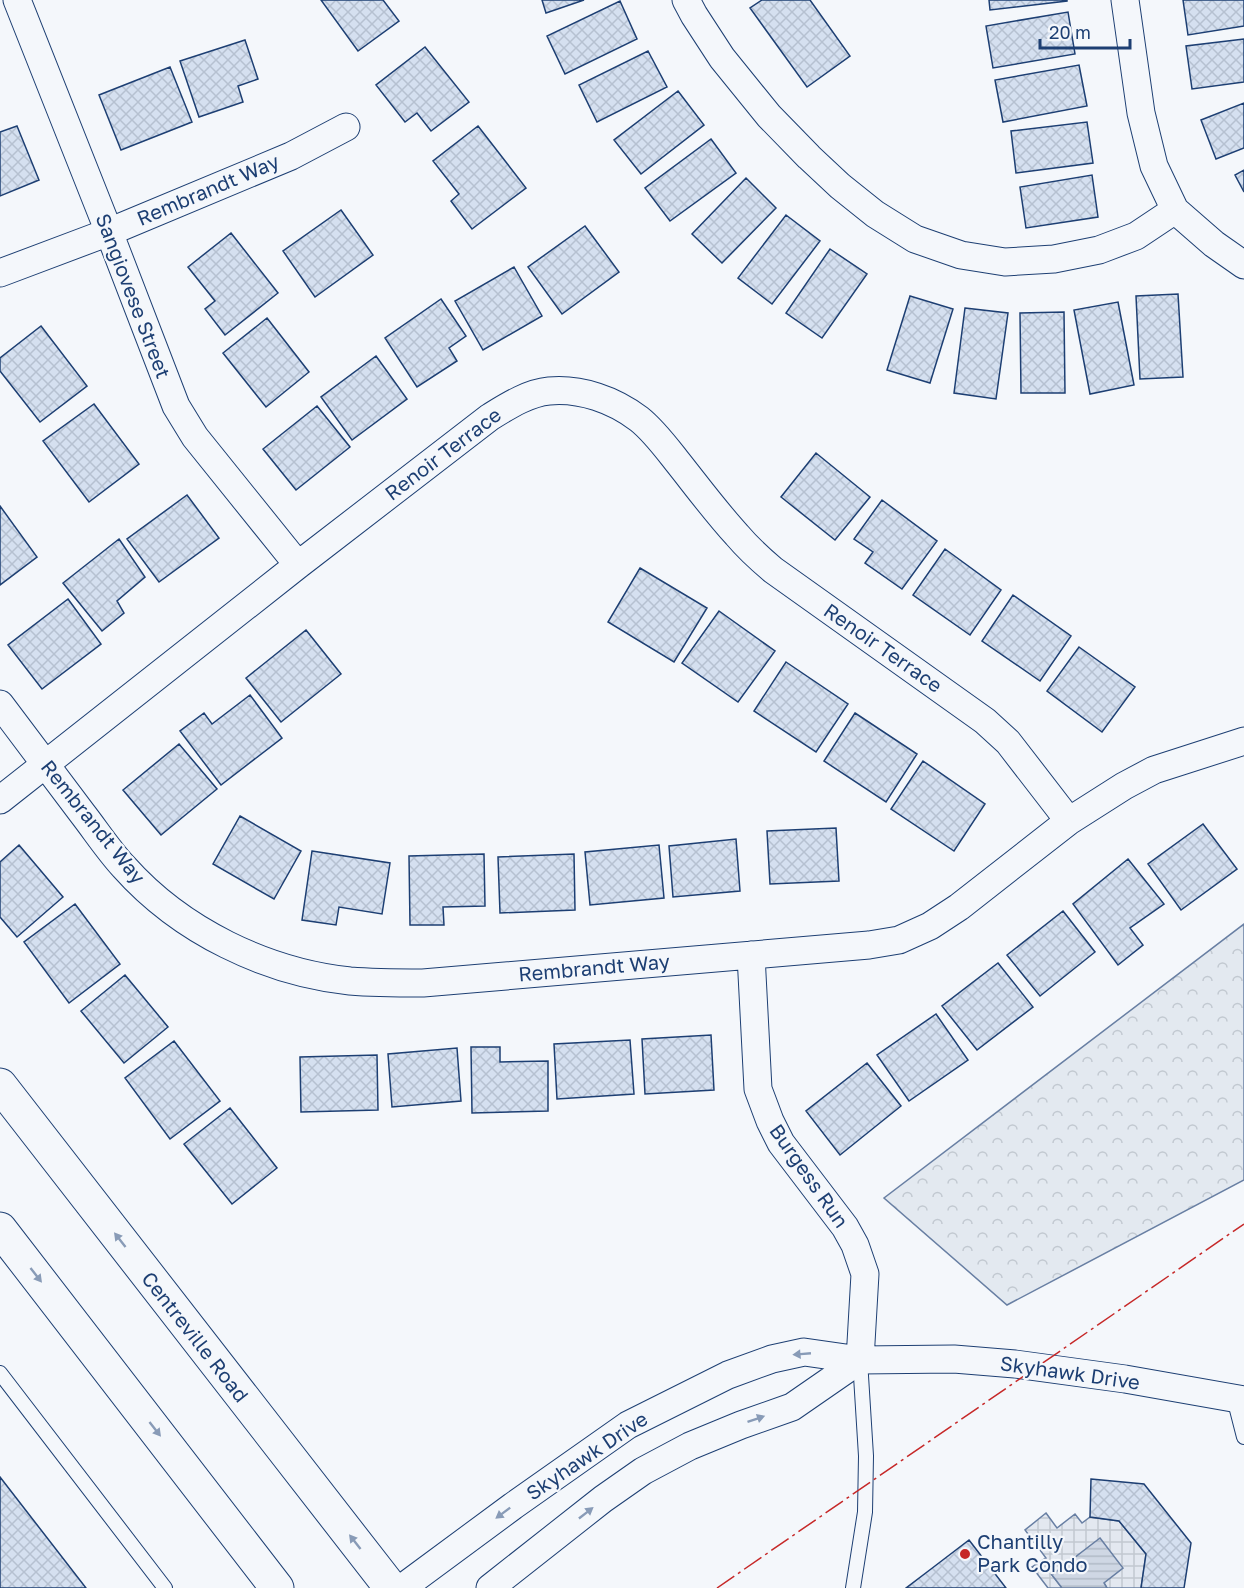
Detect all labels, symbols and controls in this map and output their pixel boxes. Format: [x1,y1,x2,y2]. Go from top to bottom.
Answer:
scale bar [1040,12,1130,50]
text: 20 m [1049,21,1091,43]
street label: Rembrandt Way [133,148,282,230]
street label: Sangiovese Street [91,210,176,381]
street label: Renoir Terrace [380,402,505,505]
street label: Renoir Terrace [820,598,947,697]
street label: Rembrandt Way [37,755,151,888]
street label: Rembrandt Way [517,948,671,986]
street label: Burgess Run [765,1119,854,1232]
one-way arrow [114,1232,126,1247]
street label: Centreville Road [137,1266,254,1406]
one-way arrow [29,1267,42,1283]
one-way arrow [792,1349,811,1358]
street label: Skyhawk Drive [999,1350,1142,1394]
street label: Skyhawk Drive [521,1406,652,1505]
one-way arrow [747,1414,765,1424]
one-way arrow [149,1421,162,1437]
one-way arrow [496,1507,512,1519]
one-way arrow [578,1507,593,1519]
place label: Chantilly Park Condo [977,1529,1088,1576]
one-way arrow [349,1534,361,1550]
marker: Chantilly Park Condo [958,1547,972,1561]

